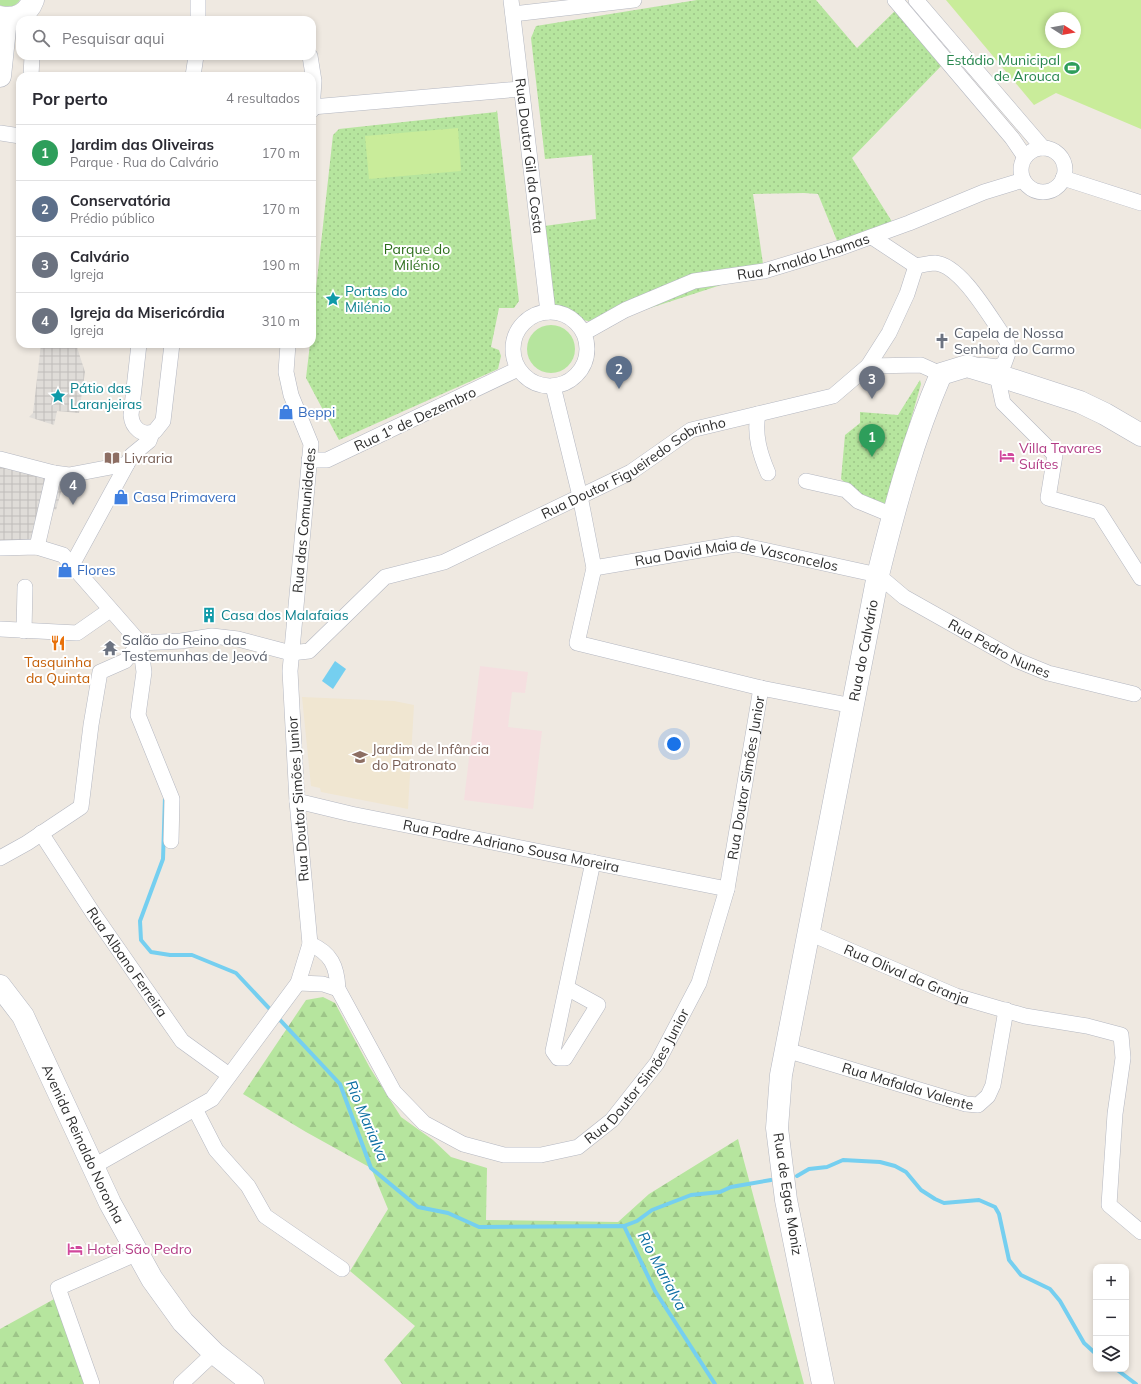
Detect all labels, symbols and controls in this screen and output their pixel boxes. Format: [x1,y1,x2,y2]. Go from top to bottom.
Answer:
north arrow [1045,12,1081,48]
search box [16,16,316,60]
icon: search [30,27,52,49]
text: Pesquisar aqui [62,29,164,48]
place label: Estádio Municipal de Arouca [946,51,1060,85]
sports icon: Estádio Municipal de Arouca [1063,59,1081,77]
street label: Rua Doutor Gil da Costa [511,77,548,235]
text: Por perto [32,88,108,109]
text: 4 resultados [226,90,300,106]
text: Jardim das Oliveiras [70,135,214,154]
text: 1 [41,145,49,161]
text: 170 m [262,145,300,161]
text: Parque · Rua do Calvário [70,154,219,170]
text: Conservatória [70,191,171,210]
text: 2 [41,201,49,217]
text: 170 m [262,201,300,217]
text: Prédio público [70,210,155,226]
street label: Rua Arnaldo Lhamas [736,229,872,284]
park label: Parque do Milénio [384,240,450,274]
text: Calvário [70,247,129,266]
text: 3 [41,257,49,273]
text: 190 m [262,257,300,273]
text: Igreja [70,266,104,282]
place label: Portas do Milénio [345,282,408,316]
place icon: Portas do Milénio [324,290,342,308]
text: Igreja da Misericórdia [70,303,225,322]
text: 4 [41,313,49,329]
text: 310 m [262,313,300,329]
text: Igreja [70,322,104,338]
place label: Capela de Nossa Senhora do Carmo [954,324,1075,358]
church icon: Capela de Nossa Senhora do Carmo [933,332,951,350]
pin: 2 [606,356,632,389]
pin: 3 [859,366,885,399]
place label: Pátio das Laranjeiras [70,379,142,413]
street label: Rua 1º de Dezembro [351,383,479,455]
place icon: Pátio das Laranjeiras [49,387,67,405]
shop icon: Beppi [277,403,295,421]
place label: Beppi [298,403,335,421]
street label: Rua Doutor Figueiredo Sobrinho [538,413,728,523]
pin: 1 [859,424,885,457]
place label: Villa Tavares Suítes [1019,439,1102,473]
street label: Rua das Comunidades [288,447,320,594]
hotel icon: Villa Tavares Suítes [998,447,1016,465]
library icon: Livraria [103,449,121,467]
place label: Livraria [124,449,173,467]
pin: 4 [60,472,86,505]
shop icon: Casa Primavera [112,488,130,506]
place label: Casa Primavera [133,488,236,506]
street label: Rua David Maia de Vasconcelos [633,535,840,575]
shop icon: Flores [56,561,74,579]
place label: Flores [77,561,116,579]
street label: Rua do Calvário [845,598,882,703]
building icon: Casa dos Malafaias [200,606,218,624]
place label: Casa dos Malafaias [221,606,349,624]
street label: Rua Pedro Nunes [945,615,1053,682]
place label: Salão do Reino das Testemunhas de Jeová [122,631,268,665]
restaurant icon: Tasquinha da Quinta [49,634,67,652]
temple icon: Salão do Reino das Testemunhas de Jeová [101,639,119,657]
place label: Tasquinha da Quinta [24,653,92,687]
street label: Rua Doutor Simões Junior [723,694,769,861]
street label: Rua Doutor Simões Junior [283,715,313,882]
your location [664,734,684,754]
place label: Jardim de Infância do Patronato [372,740,489,774]
school or university icon: Jardim de Infância do Patronato [351,748,369,766]
street label: Rua Padre Adriano Sousa Moreira [402,816,621,876]
street label: Rua Albano Ferreira [83,904,171,1020]
street label: Rua Olival da Granja [841,940,971,1008]
street label: Rua Doutor Simões Junior [580,1005,693,1148]
street label: Rua Mafalda Valente [840,1058,974,1114]
street label: Avenida Reinaldo Noronha [38,1061,128,1226]
water label: Rio Marialva [342,1077,393,1164]
street label: Rua de Egas Moniz [769,1131,807,1257]
water label: Rio Marialva [634,1228,691,1314]
hotel icon: Hotel São Pedro [66,1240,84,1258]
place label: Hotel São Pedro [87,1240,192,1258]
map controls [1093,1264,1129,1372]
button: + [1093,1264,1129,1300]
button: − [1093,1300,1129,1336]
button: layers [1093,1336,1129,1372]

